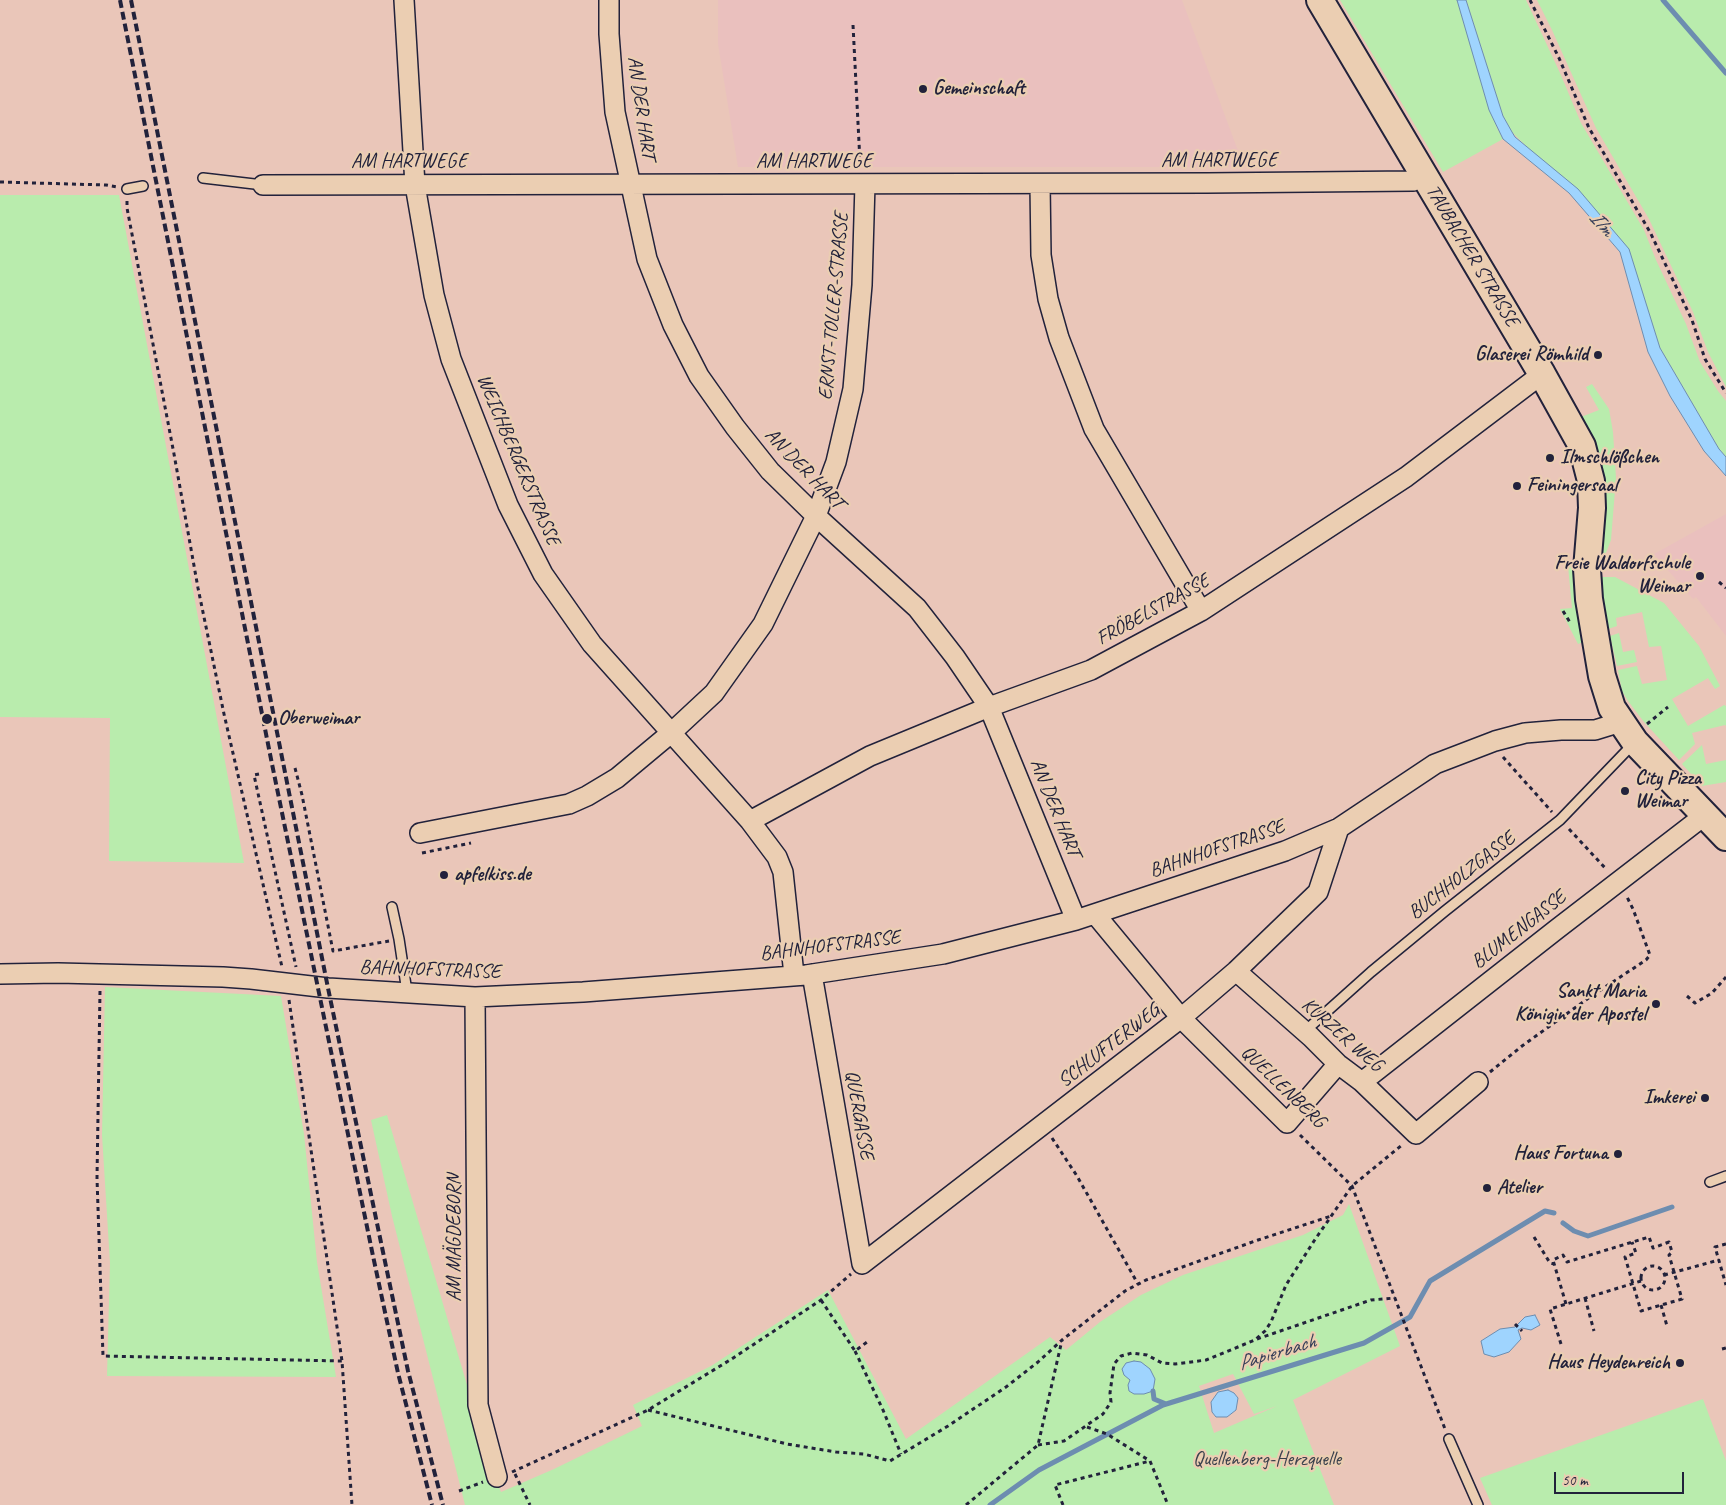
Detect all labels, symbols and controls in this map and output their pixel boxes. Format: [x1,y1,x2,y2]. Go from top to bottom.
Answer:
street label: AN DER HART [622,55,660,161]
place label: Gemeinschaft [933,77,1025,101]
marker: Gemeinschaft [917,83,929,95]
street label: AM HARTWEGE [1161,149,1277,173]
street label: AM HARTWEGE [351,150,467,174]
street label: AM HARTWEGE [756,150,872,174]
street label: TAUBACHER STRASSE [1420,181,1524,331]
water label: Ilm [1583,206,1619,242]
street label: ERNST-TOLLER-STRASSE [814,211,854,401]
place label: Glaserei Römhild [1475,343,1588,367]
marker: Glaserei Römhild [1592,349,1604,361]
street label: WEICHBERGERSTRASSE [471,371,565,549]
street label: AN DER HART [759,423,849,515]
place label: Ilmschlößchen [1560,446,1659,470]
marker: Ilmschlößchen [1544,452,1556,464]
place label: Feiningersaal [1527,474,1617,498]
marker: Feiningersaal [1511,480,1523,492]
place label: Freie Waldorfschule Weimar [1554,552,1690,599]
street label: FRÖBELSTRASSE [1092,569,1214,651]
marker: Freie Waldorfschule Weimar [1694,570,1706,582]
place label: Oberweimar [278,707,359,731]
marker: Oberweimar [260,712,274,726]
street label: AN DER HART [1024,755,1086,861]
place label: City Pizza Weimar [1635,767,1701,814]
marker: City Pizza Weimar [1619,785,1631,797]
street label: BAHNHOFSTRASSE [1146,815,1288,883]
street label: BUCHHOLZGASSE [1404,827,1520,925]
place label: apfelkiss.de [454,863,531,887]
marker: apfelkiss.de [438,869,450,881]
street label: BLUMENGASSE [1467,886,1571,974]
street label: BAHNHOFSTRASSE [759,925,901,967]
street label: BAHNHOFSTRASSE [359,956,501,984]
place label: Sankt Maria Königin der Apostel [1515,980,1646,1027]
street label: KURZER WEG [1296,993,1388,1077]
marker: Sankt Maria Königin der Apostel [1650,998,1662,1010]
street label: SCHLUFTERWEG [1053,999,1165,1093]
street label: QUELLENBERG [1235,1041,1331,1133]
street label: QUERGASSE [839,1069,879,1161]
place label: Imkerei [1643,1086,1695,1110]
marker: Imkerei [1699,1092,1711,1104]
place label: Haus Fortuna [1513,1142,1608,1166]
marker: Haus Fortuna [1612,1148,1624,1160]
street label: AM MÄGDEBORN [443,1174,467,1302]
place label: Atelier [1497,1176,1542,1200]
marker: Atelier [1481,1182,1493,1194]
water label: Papierbach [1235,1329,1319,1377]
place label: Haus Heydenreich [1547,1351,1670,1375]
marker: Haus Heydenreich [1674,1357,1686,1369]
park label: Quellenberg-Herzquelle [1193,1448,1341,1472]
scale bar [1556,1462,1686,1494]
text: 50 m [1562,1471,1588,1490]

